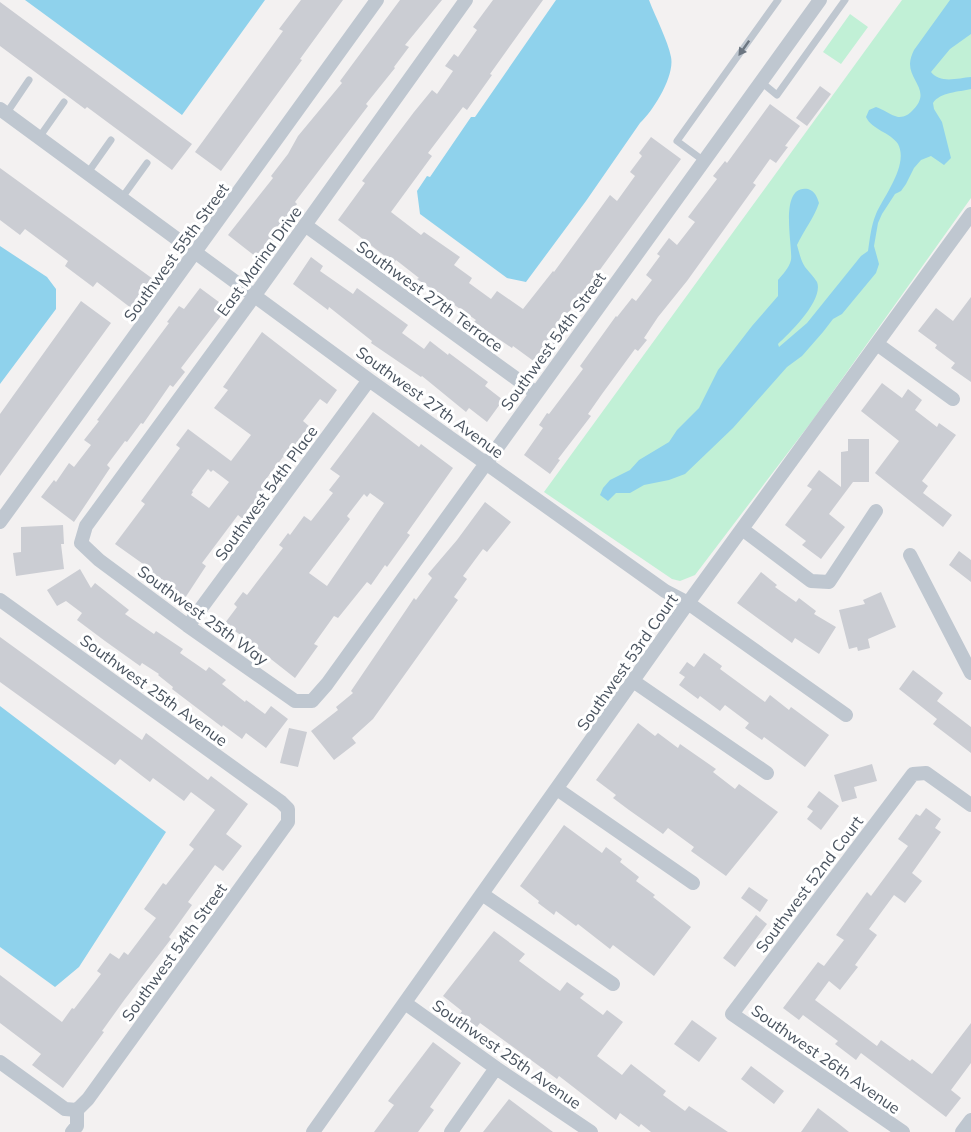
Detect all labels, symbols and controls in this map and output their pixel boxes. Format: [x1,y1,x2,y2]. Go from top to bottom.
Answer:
one-way arrow [739,40,750,56]
street label: Southwest 55th Street [119,179,233,325]
street label: East Marina Drive [212,202,306,320]
street label: Southwest 27th Terrace [353,236,507,356]
street label: Southwest 54th Street [496,268,610,414]
street label: Southwest 27th Avenue [352,342,508,462]
street label: Southwest 54th Place [210,422,322,564]
street label: Southwest 25th Way [134,561,273,669]
street label: Southwest 53rd Court [572,589,682,734]
street label: Southwest 25th Avenue [76,630,232,750]
street label: Southwest 52nd Court [751,811,867,956]
street label: Southwest 54th Street [117,879,231,1025]
street label: Southwest 25th Avenue [429,995,585,1113]
street label: Southwest 26th Avenue [748,1000,904,1118]

